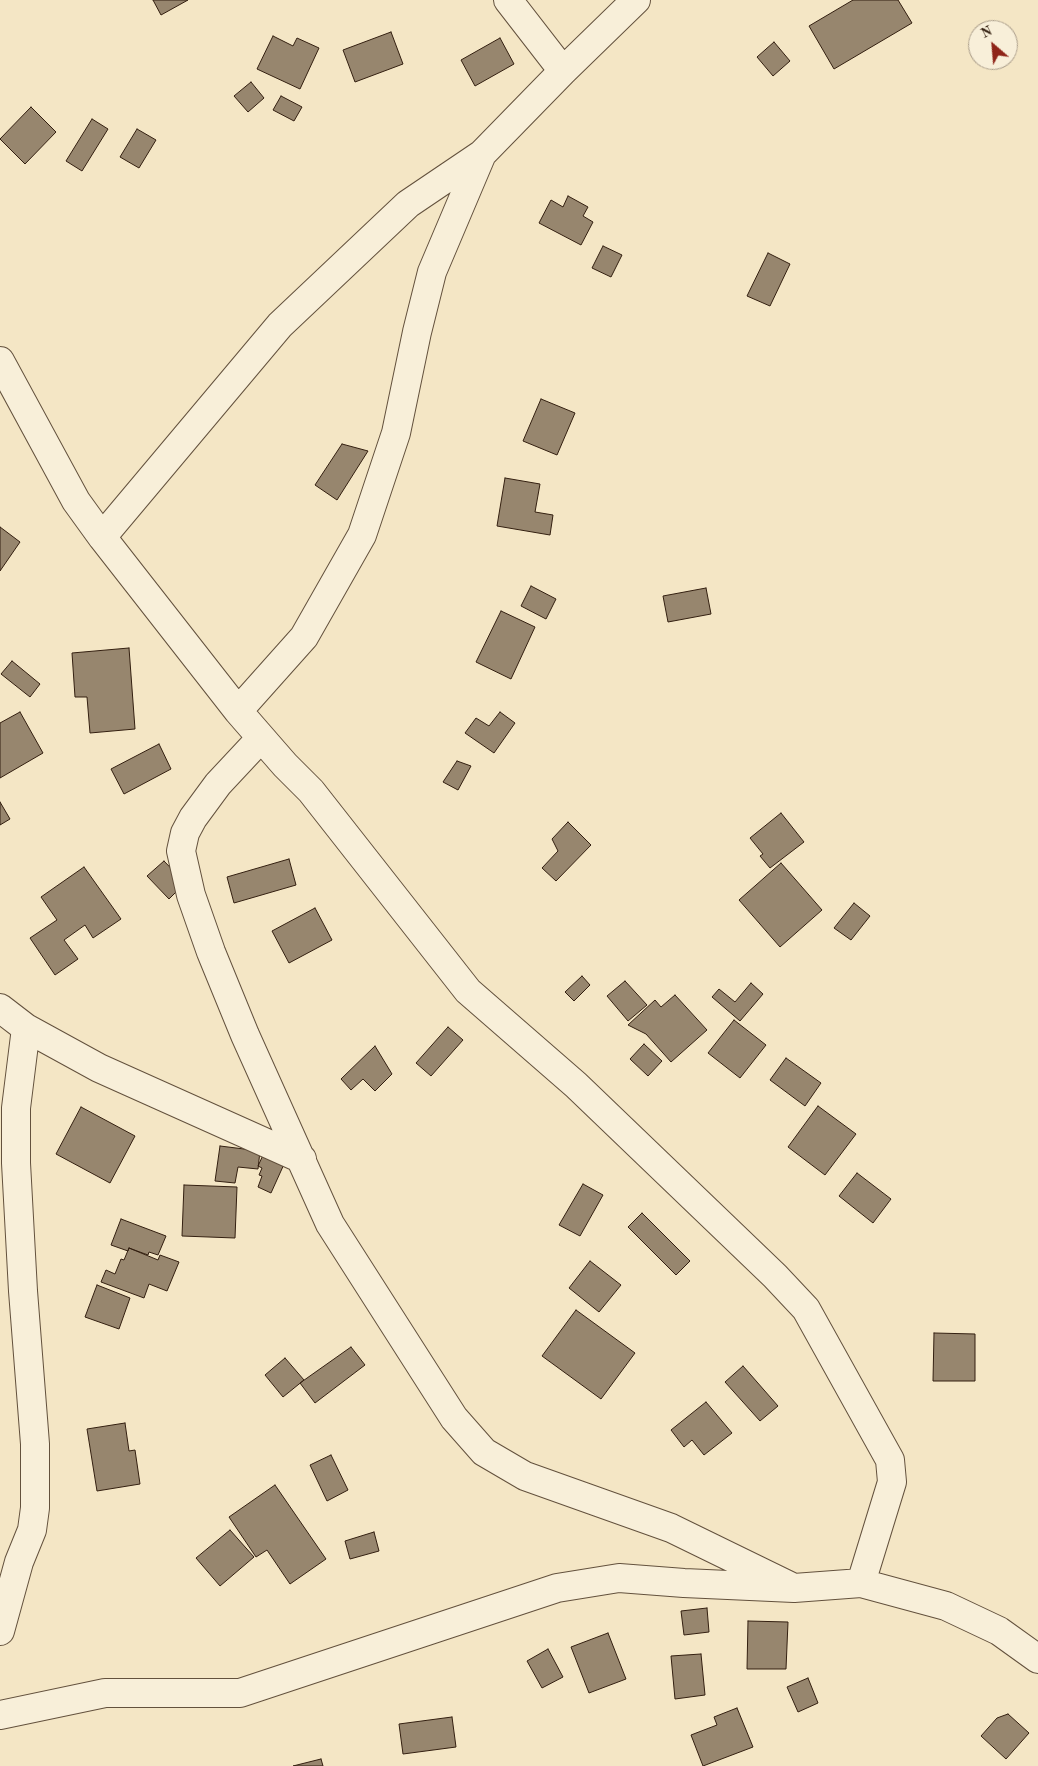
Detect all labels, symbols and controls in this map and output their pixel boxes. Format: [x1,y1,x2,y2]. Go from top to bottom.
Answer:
north arrow [968,20,1018,70]
text: N [979,24,995,41]

